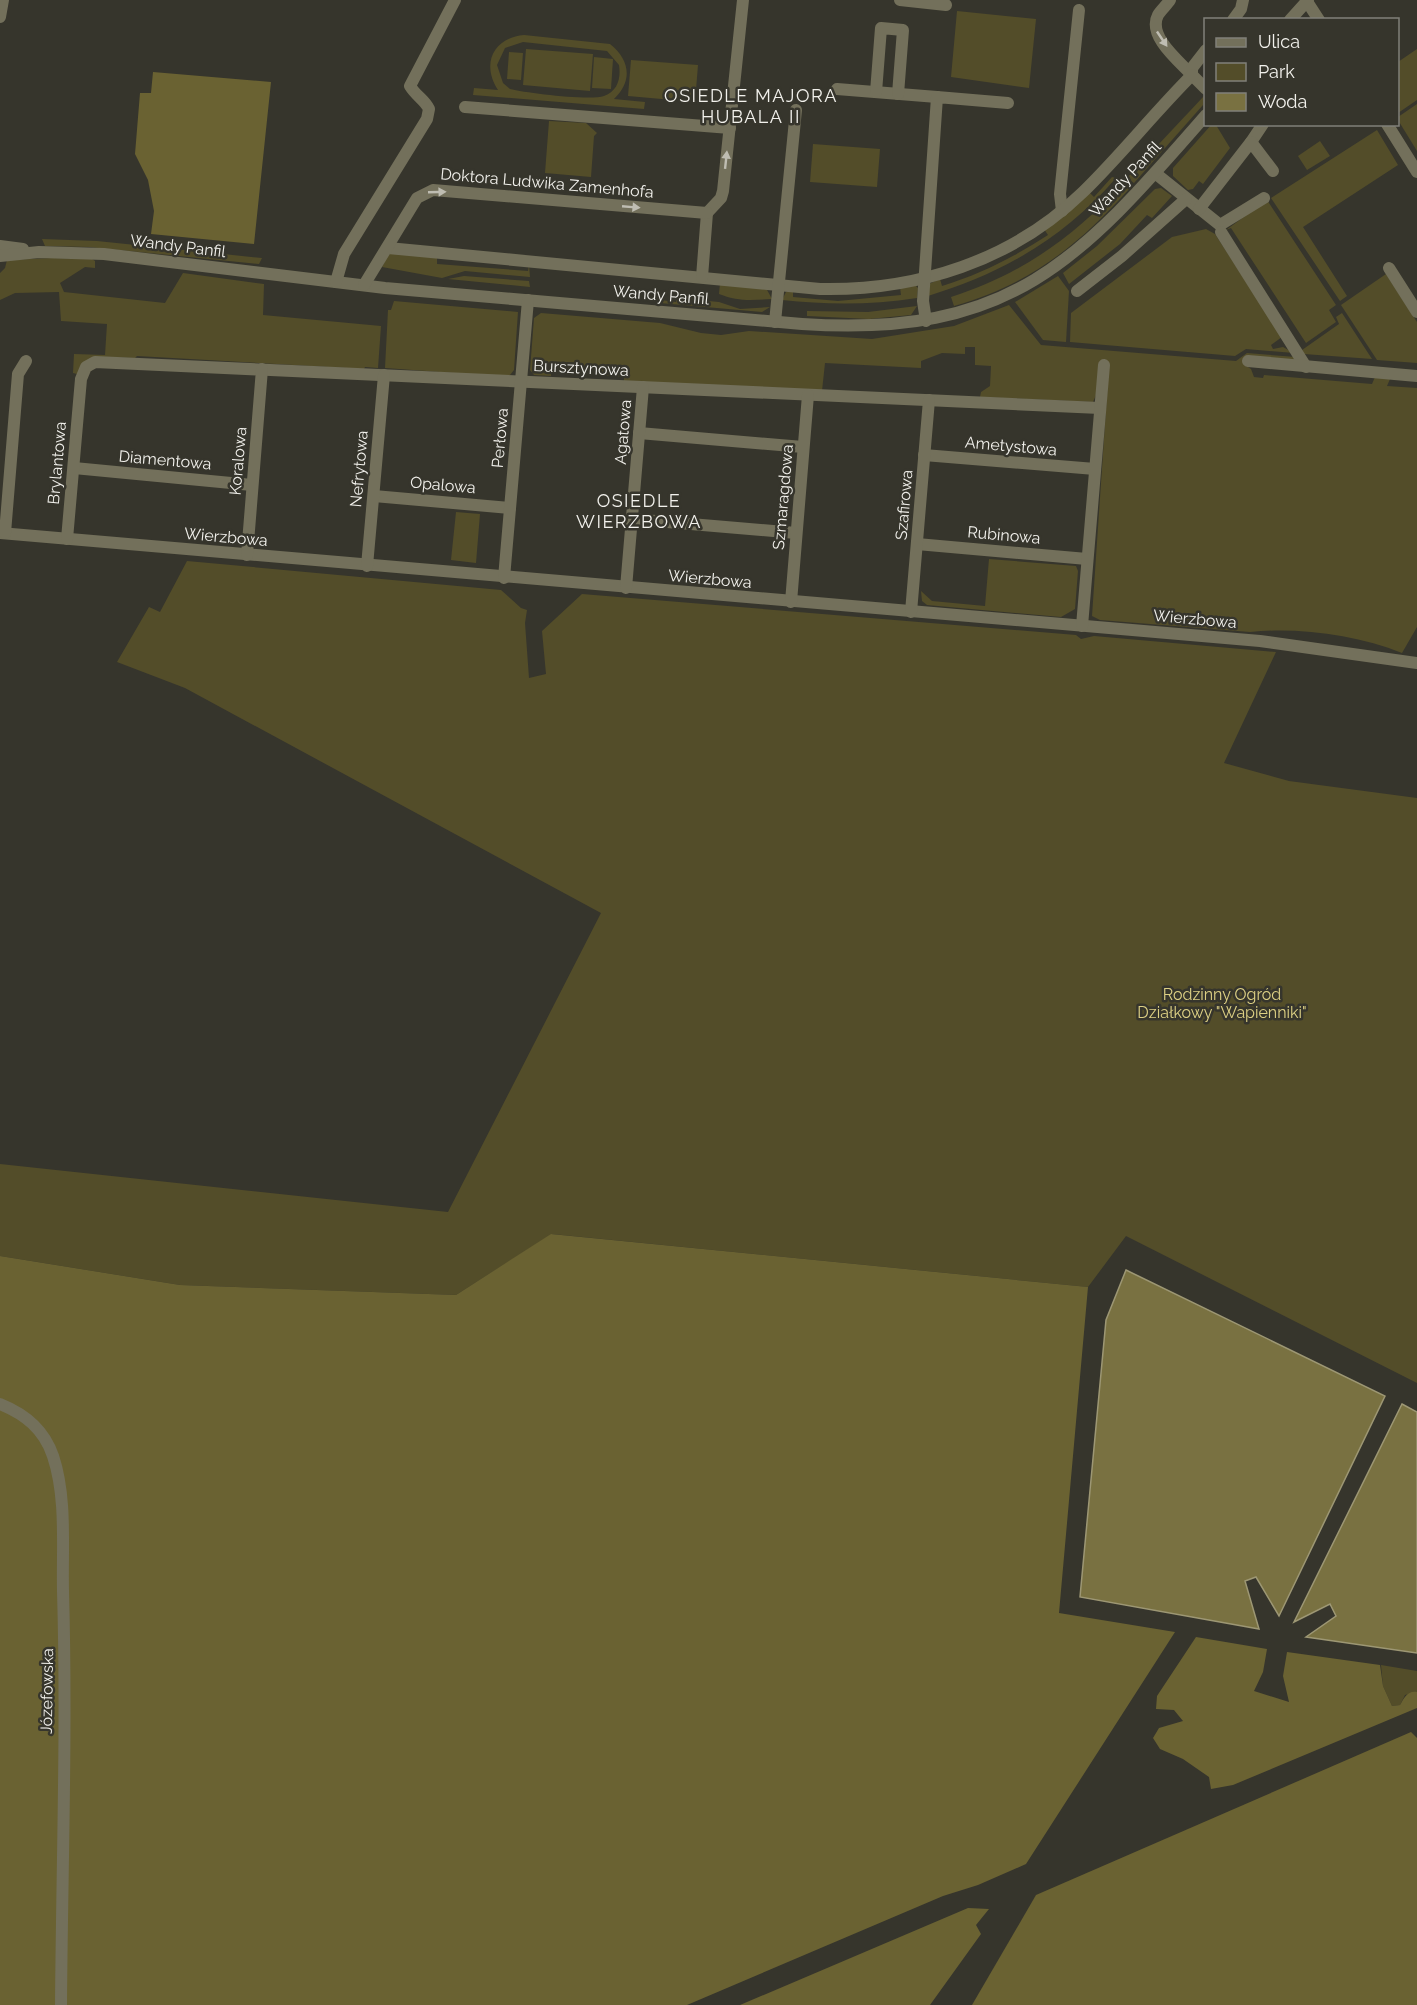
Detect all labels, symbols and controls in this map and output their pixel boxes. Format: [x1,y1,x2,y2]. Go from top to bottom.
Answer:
legend [1204,18,1399,126]
one-way arrow [1156,31,1168,47]
text: Ulica [1258,31,1300,52]
text: Park [1258,61,1295,82]
district label: OSIEDLE MAJORA HUBALA II [664,85,838,127]
text: Woda [1258,91,1307,112]
street label: Wandy Panfil [1085,137,1165,221]
one-way arrow [721,151,731,170]
street label: Doktora Ludwika Zamenhofa [440,164,654,202]
one-way arrow [428,187,447,196]
one-way arrow [622,202,641,211]
street label: Wandy Panfil [129,231,228,261]
street label: Wandy Panfil [612,281,711,309]
street label: Bursztynowa [533,356,629,380]
street label: Agatowa [611,399,635,465]
street label: Perłowa [488,407,512,469]
street label: Brylantowa [44,421,70,505]
street label: Koralowa [226,426,250,496]
street label: Nefrytowa [346,430,372,508]
street label: Ametystowa [964,433,1058,459]
street label: Szmaragdowa [769,443,797,551]
street label: Diamentowa [118,446,212,474]
street label: Szafirowa [891,469,917,541]
street label: Opalowa [409,473,477,497]
district label: OSIEDLE WIERZBOWA [576,490,702,532]
street label: Rubinowa [967,522,1041,548]
street label: Wierzbowa [183,524,269,550]
street label: Wierzbowa [667,566,753,592]
street label: Wierzbowa [1152,606,1238,632]
park label: Rodzinny Ogród Działkowy "Wapienniki" [1137,985,1307,1022]
street label: Józefowska [37,1648,57,1734]

